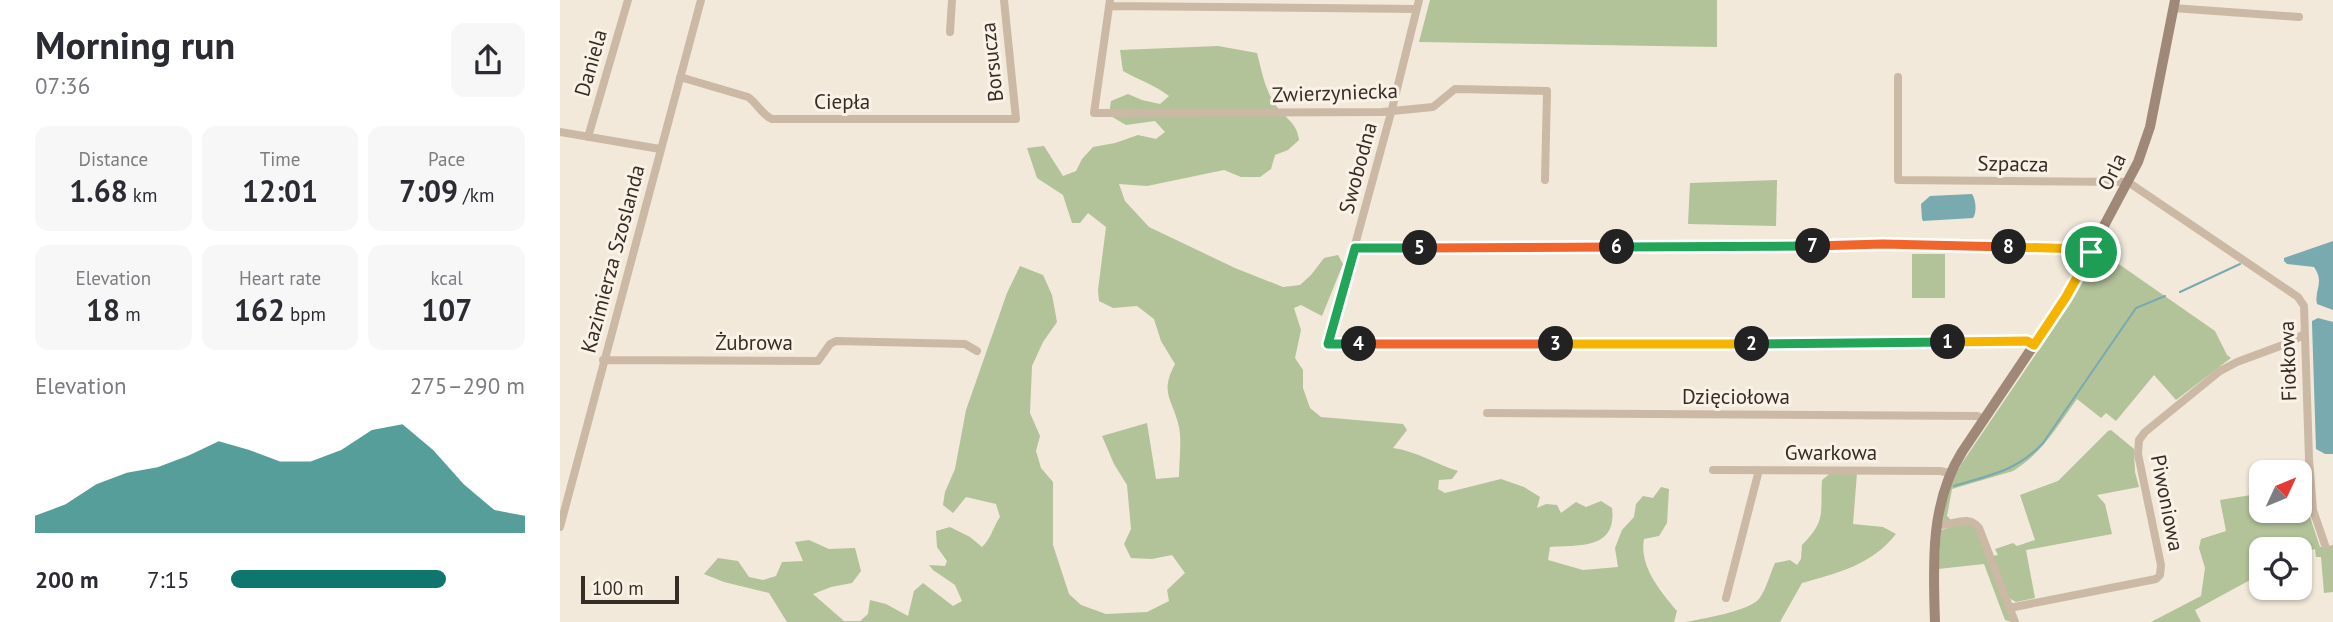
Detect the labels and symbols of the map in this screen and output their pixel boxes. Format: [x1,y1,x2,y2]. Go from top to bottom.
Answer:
street label: Borsucza [974,21,1009,103]
street label: Daniela [568,26,613,99]
street label: Zwierzyniecka [1271,77,1398,108]
street label: Ciepła [814,88,870,115]
street label: Swobodna [1332,119,1383,216]
street label: Szpacza [1977,149,2049,178]
street label: Orla [2091,149,2132,195]
street label: Kazimierza Szoslanda [574,162,651,356]
pin [2061,222,2121,282]
pin: 7 [1796,229,1830,264]
pin: 5 [1402,230,1438,266]
pin: 6 [1600,230,1634,264]
pin: 8 [1992,230,2026,264]
street label: Fiołkowa [2273,320,2302,402]
pin: 1 [1930,324,1966,360]
pin: 4 [1342,326,1376,362]
pin: 3 [1538,326,1574,362]
pin: 2 [1734,326,1770,362]
street label: Żubrowa [715,329,793,356]
street label: Dzięciołowa [1682,383,1790,410]
street label: Gwarkowa [1785,439,1877,466]
street label: Piwoniowa [2145,452,2190,553]
north arrow [2249,460,2312,523]
scale bar [581,573,679,605]

